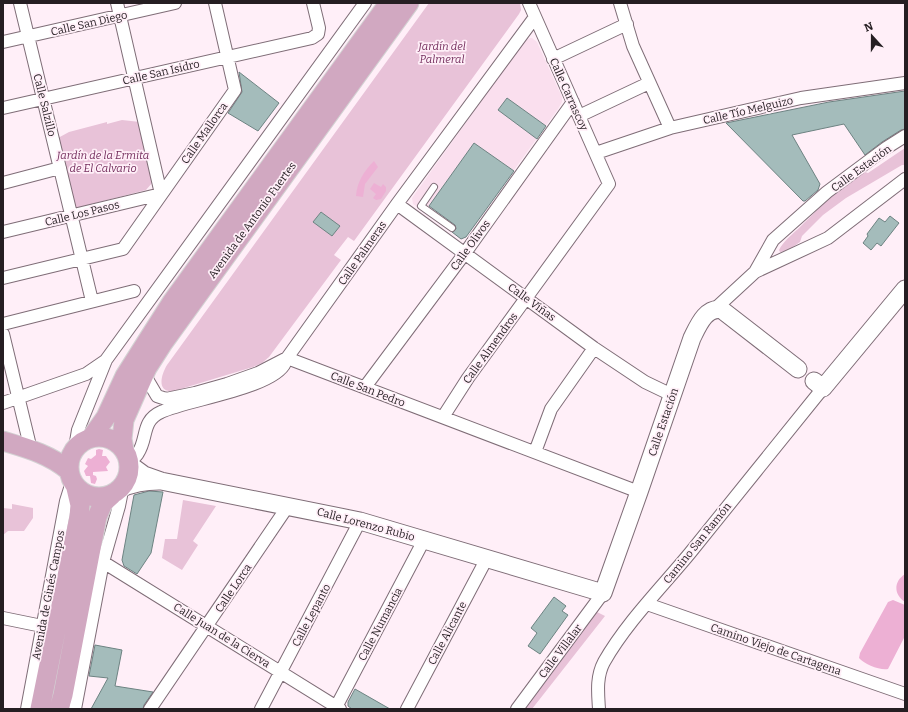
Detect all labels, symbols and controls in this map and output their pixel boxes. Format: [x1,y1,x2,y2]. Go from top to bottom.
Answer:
street label: Calle San Diego [49,8,129,39]
north arrow [852,16,892,56]
text: N [862,19,875,35]
park label: Jardín del Palmeral [417,40,466,66]
street label: Calle Carrascoy [547,56,590,133]
street label: Calle San Isidro [121,57,201,88]
street label: Calle Salzillo [30,72,59,138]
street label: Calle Tío Melguizo [702,94,794,127]
street label: Calle Mallorca [178,100,230,166]
street label: Calle Estación [829,142,894,195]
park label: Jardín de la Ermita de El Calvario [56,149,149,175]
street label: Avenida de Antonio Fuertes [206,160,299,281]
street label: Calle Los Pasos [44,198,121,229]
street label: Calle Olivos [448,218,493,273]
street label: Calle Palmeras [336,219,389,288]
street label: Calle Viñas [505,281,558,324]
street label: Calle Almendros [460,310,520,386]
street label: Calle San Pedro [329,369,407,410]
street label: Calle Estación [646,386,681,458]
street label: Camino San Ramón [661,500,734,586]
street label: Calle Lorenzo Rubio [315,505,416,544]
street label: Avenida de Ginés Campos [30,529,67,661]
street label: Calle Lorca [212,562,254,615]
street label: Calle Lepanto [289,582,333,649]
street label: Calle Numancia [356,585,405,663]
street label: Calle Alicante [425,599,470,667]
street label: Calle Juan de la Cierva [171,600,272,670]
street label: Camino Viejo de Cartagena [709,621,843,678]
street label: Calle Villalar [536,622,585,681]

